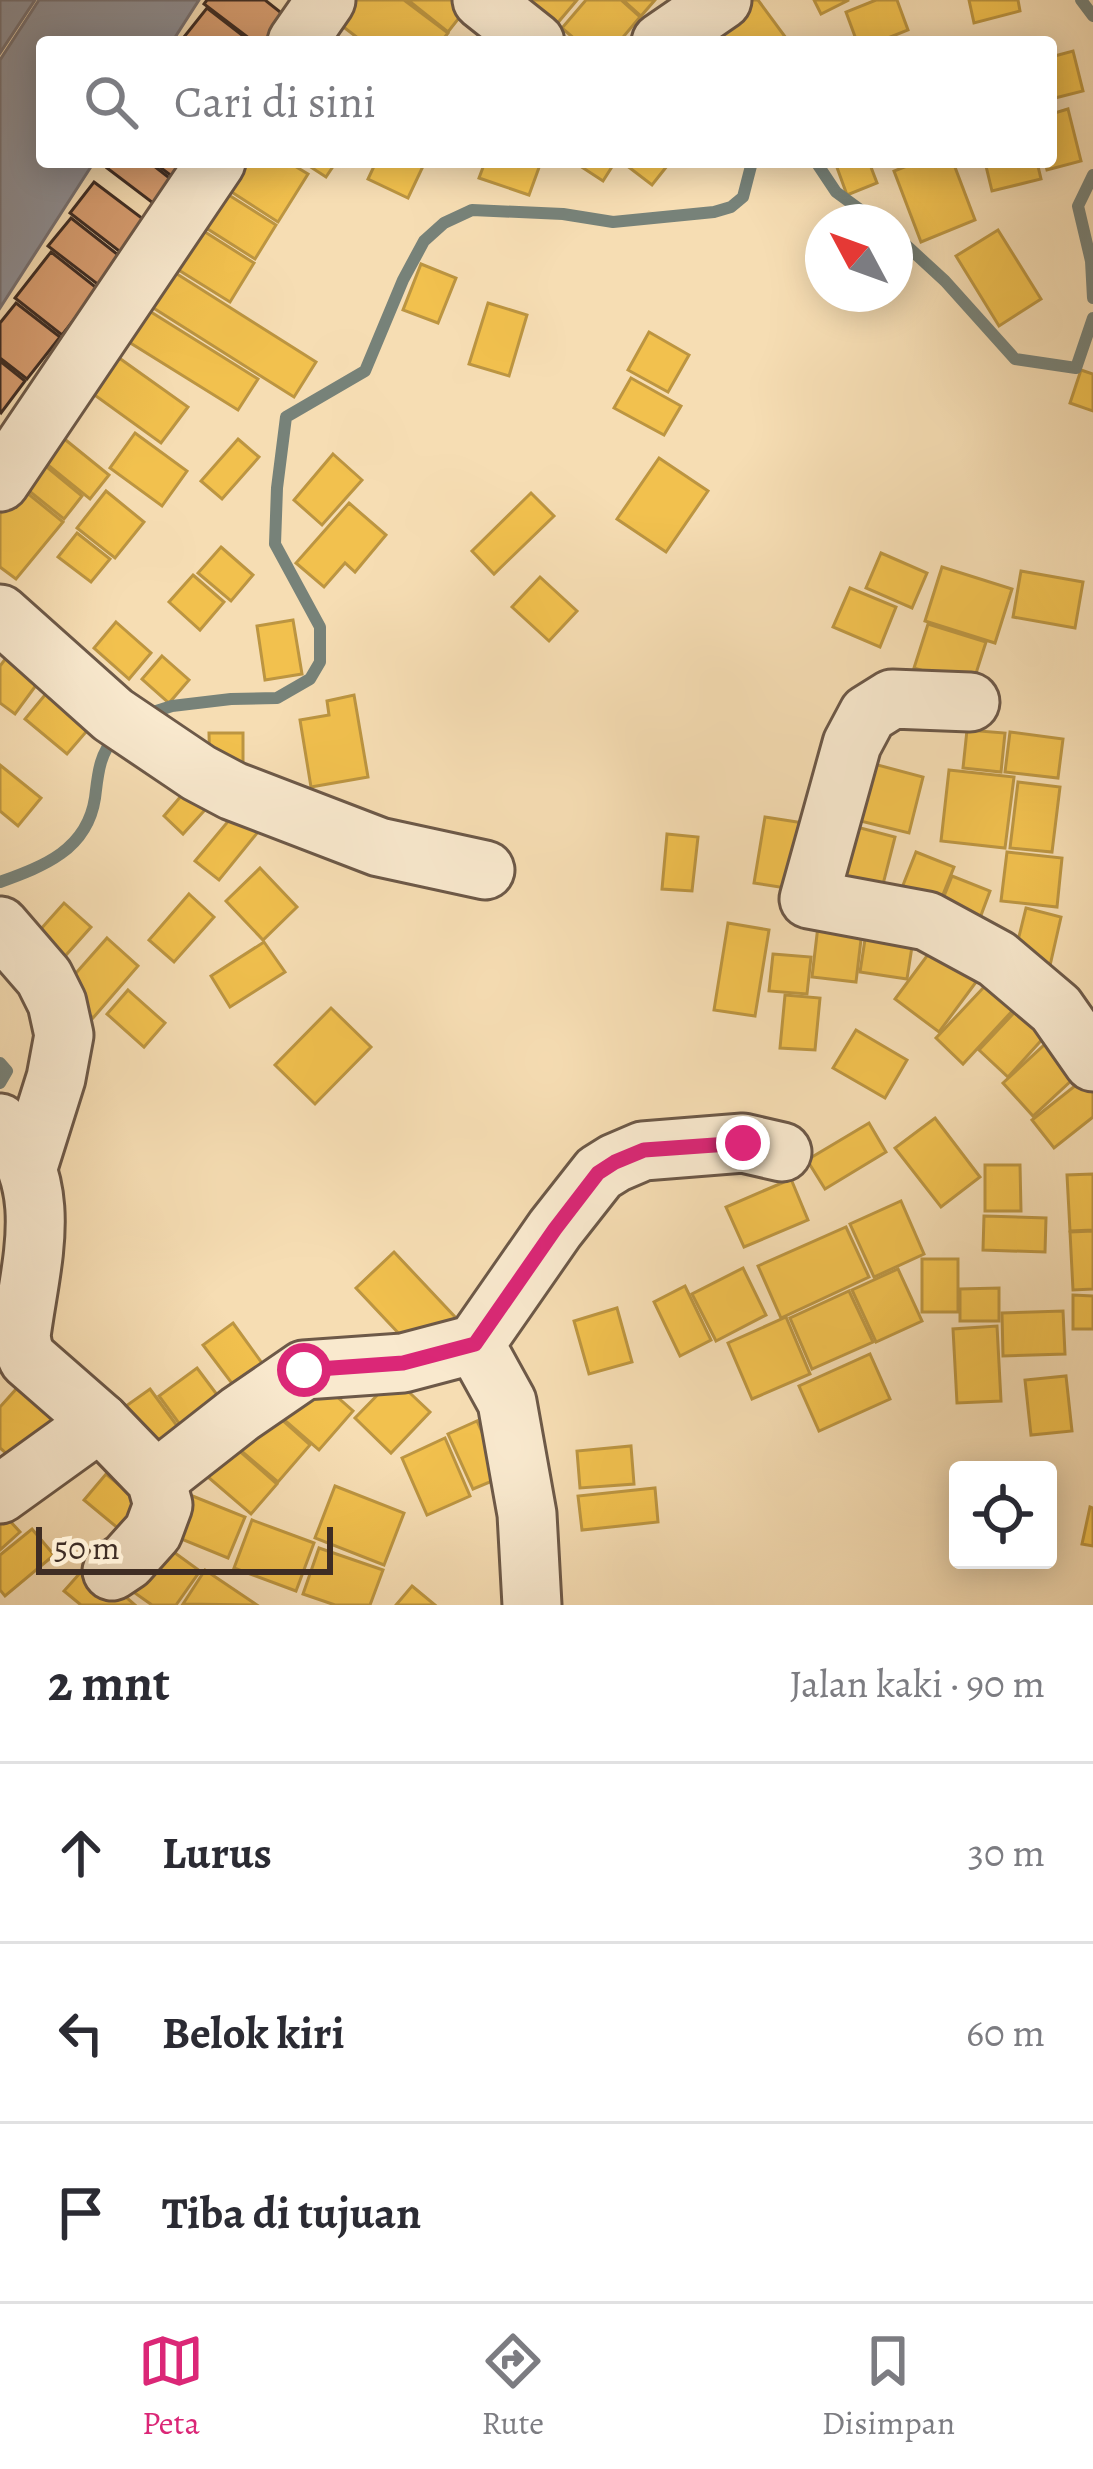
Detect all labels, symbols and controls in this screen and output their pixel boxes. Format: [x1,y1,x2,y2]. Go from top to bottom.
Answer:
search box [36,36,1057,168]
icon: search [78,69,144,135]
text: Cari di sini [174,71,376,133]
north arrow [805,204,913,312]
route end [716,1116,770,1170]
route start [277,1343,331,1397]
map controls [949,1461,1057,1569]
button: locate [949,1461,1057,1569]
scale bar [36,1521,333,1574]
text: 50 m [54,1525,120,1570]
text: 2 mnt [48,1648,170,1718]
text: Jalan kaki · 90 m [789,1657,1045,1710]
icon: ahead [48,1820,114,1886]
text: Lurus [162,1822,272,1884]
text: 30 m [968,1826,1045,1879]
icon: left [48,2000,114,2066]
text: Belok kiri [162,2002,345,2064]
text: 60 m [966,2006,1045,2059]
icon: arrive [48,2180,114,2246]
text: Tiba di tujuan [162,2182,421,2244]
tab: Peta [138,2328,204,2445]
tab: Rute [480,2328,546,2445]
tab: Disimpan [822,2328,955,2445]

